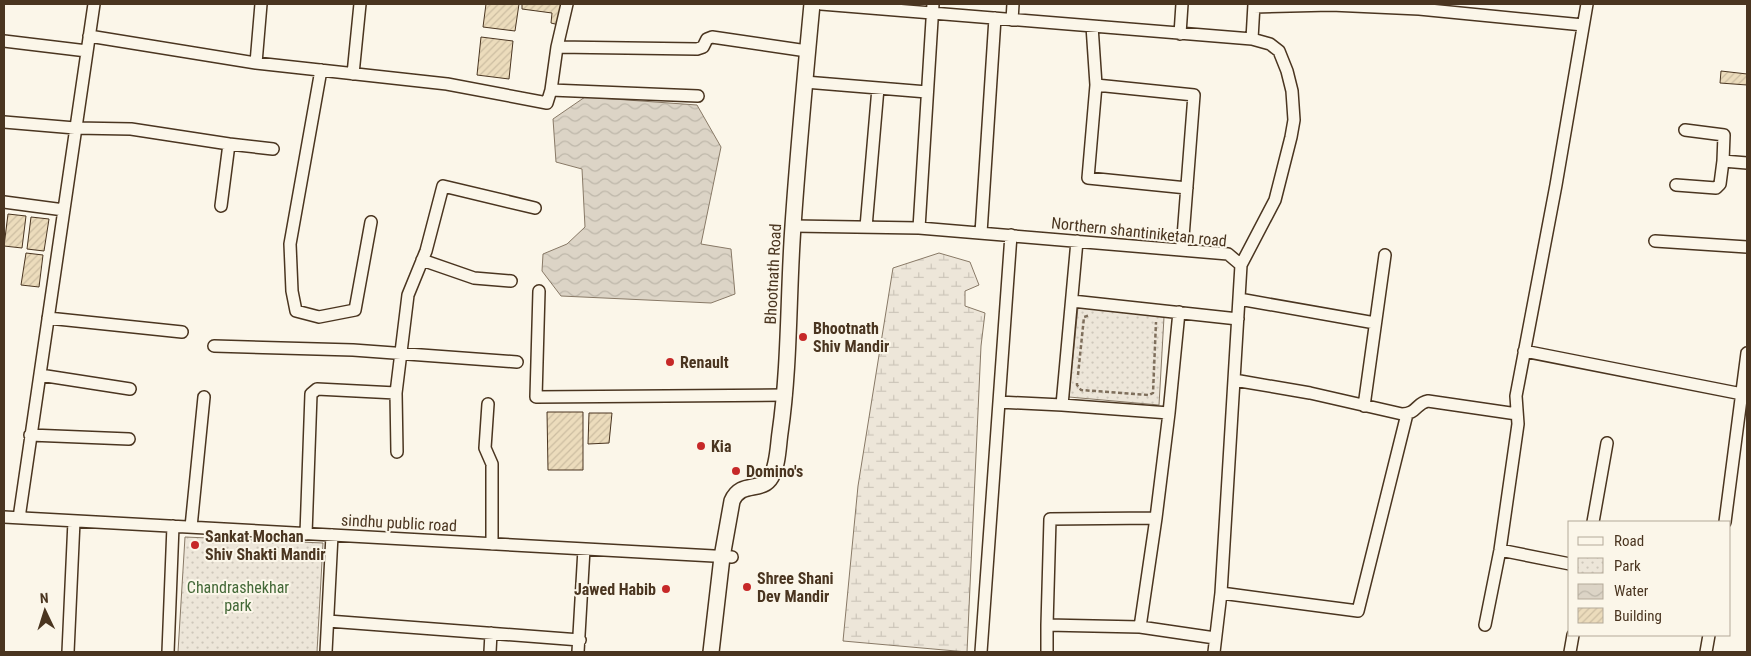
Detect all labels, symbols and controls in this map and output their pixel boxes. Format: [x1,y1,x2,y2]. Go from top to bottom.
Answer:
street label: Northern shantiniketan road [1050,213,1228,251]
street label: Bhootnath Road [761,223,785,325]
place label: Bhootnath Shiv Mandir [813,319,889,356]
marker: Bhootnath Shiv Mandir [797,331,809,343]
place label: Renault [680,353,729,372]
marker: Renault [664,356,676,368]
place label: Kia [711,437,732,456]
marker: Kia [695,440,707,452]
place label: Domino's [746,462,803,481]
marker: Domino's [730,465,742,477]
street label: sindhu public road [341,510,457,536]
legend [1568,521,1731,636]
place label: Sankat Mochan Shiv Shakti Mandir [205,527,326,564]
text: Road [1614,532,1644,550]
marker: Sankat Mochan Shiv Shakti Mandir [189,539,201,551]
text: Park [1614,557,1641,575]
place label: Shree Shani Dev Mandir [757,569,834,606]
park label: Chandrashekhar park [187,578,289,615]
place label: Jawed Habib [574,580,656,599]
marker: Shree Shani Dev Mandir [741,581,753,593]
text: Water [1614,582,1649,600]
marker: Jawed Habib [660,583,672,595]
north arrow [20,586,70,636]
text: N [39,590,49,606]
text: Building [1614,607,1662,625]

